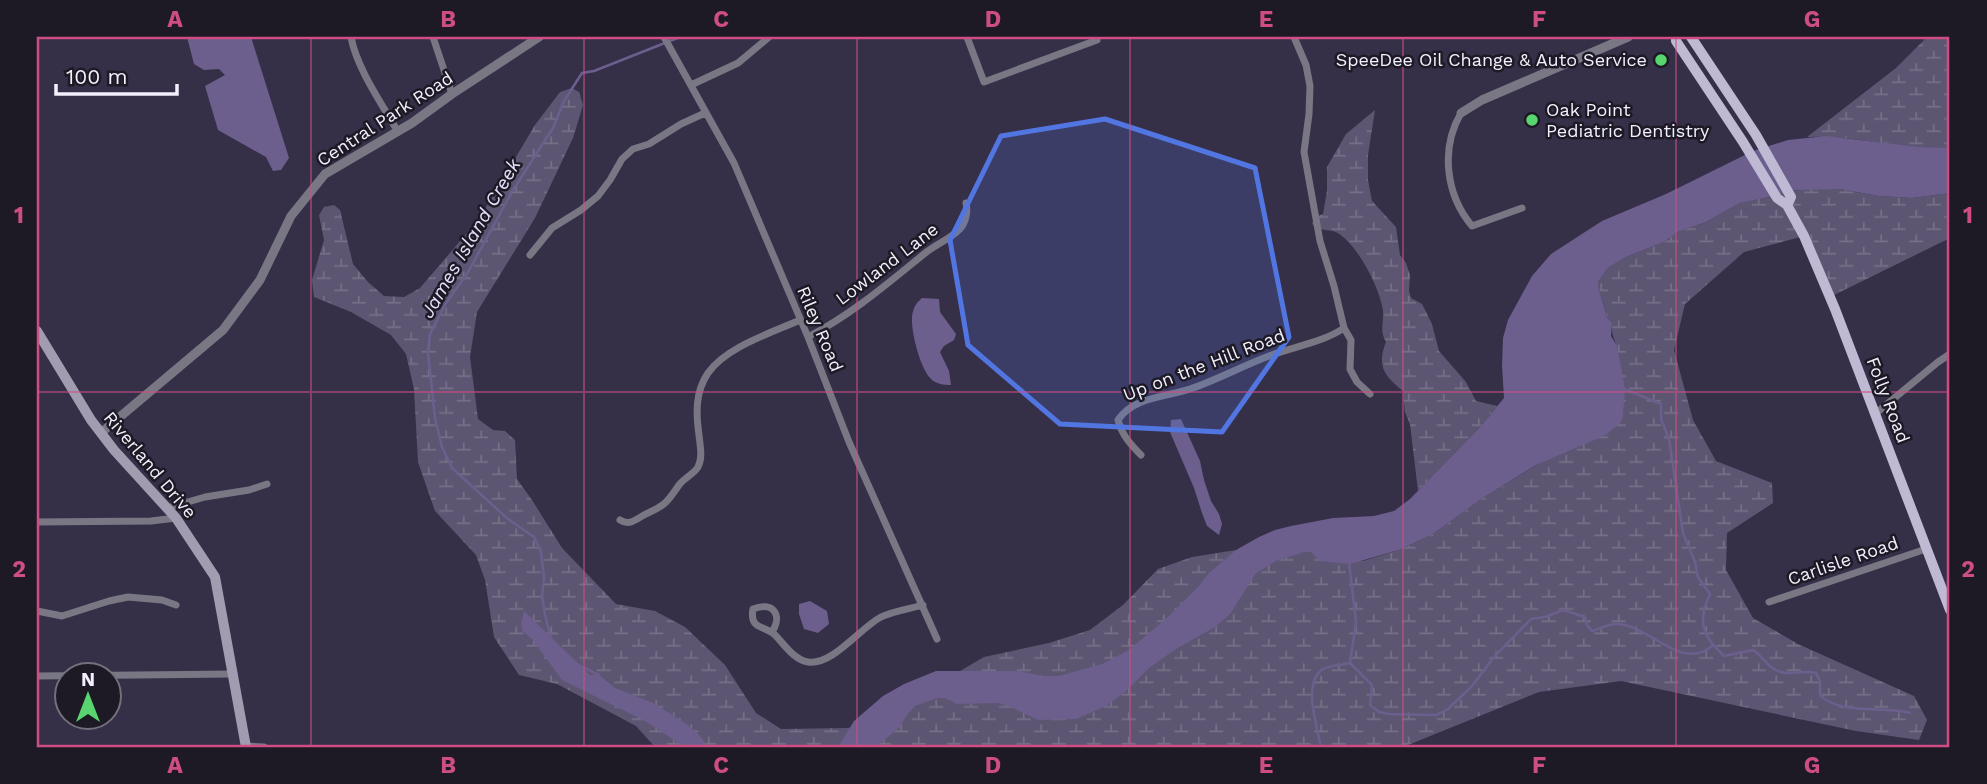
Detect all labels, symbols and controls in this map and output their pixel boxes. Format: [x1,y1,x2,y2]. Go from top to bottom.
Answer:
text: A [167,6,183,33]
text: B [440,6,456,33]
text: C [713,6,729,33]
text: D [985,6,1001,33]
text: E [1259,6,1273,33]
text: F [1532,6,1546,33]
text: G [1804,6,1820,33]
place label: SpeeDee Oil Change & Auto Service [1336,49,1647,70]
scale bar [56,52,177,96]
marker: SpeeDee Oil Change & Auto Service [1653,52,1669,68]
text: 100 m [66,64,128,89]
street label: Central Park Road [313,67,457,170]
place label: Oak Point Pediatric Dentistry [1546,99,1710,141]
marker: Oak Point Pediatric Dentistry [1524,112,1540,128]
water label: James Island Creek [415,154,526,322]
text: 1 [14,202,24,229]
text: 1 [1963,202,1973,229]
street label: Lowland Lane [831,218,942,309]
street label: Riley Road [793,283,848,375]
street label: Up on the Hill Road [1120,324,1288,405]
street label: Folly Road [1862,354,1914,446]
street label: Riverland Drive [100,407,201,522]
street label: Carlisle Road [1785,532,1901,589]
text: 2 [12,556,26,583]
text: 2 [1961,556,1975,583]
north arrow [52,662,122,732]
text: N [81,668,95,691]
text: A [167,752,183,779]
text: B [440,752,456,779]
text: C [713,752,729,779]
text: D [985,752,1001,779]
text: E [1259,752,1273,779]
text: F [1532,752,1546,779]
text: G [1804,752,1820,779]

